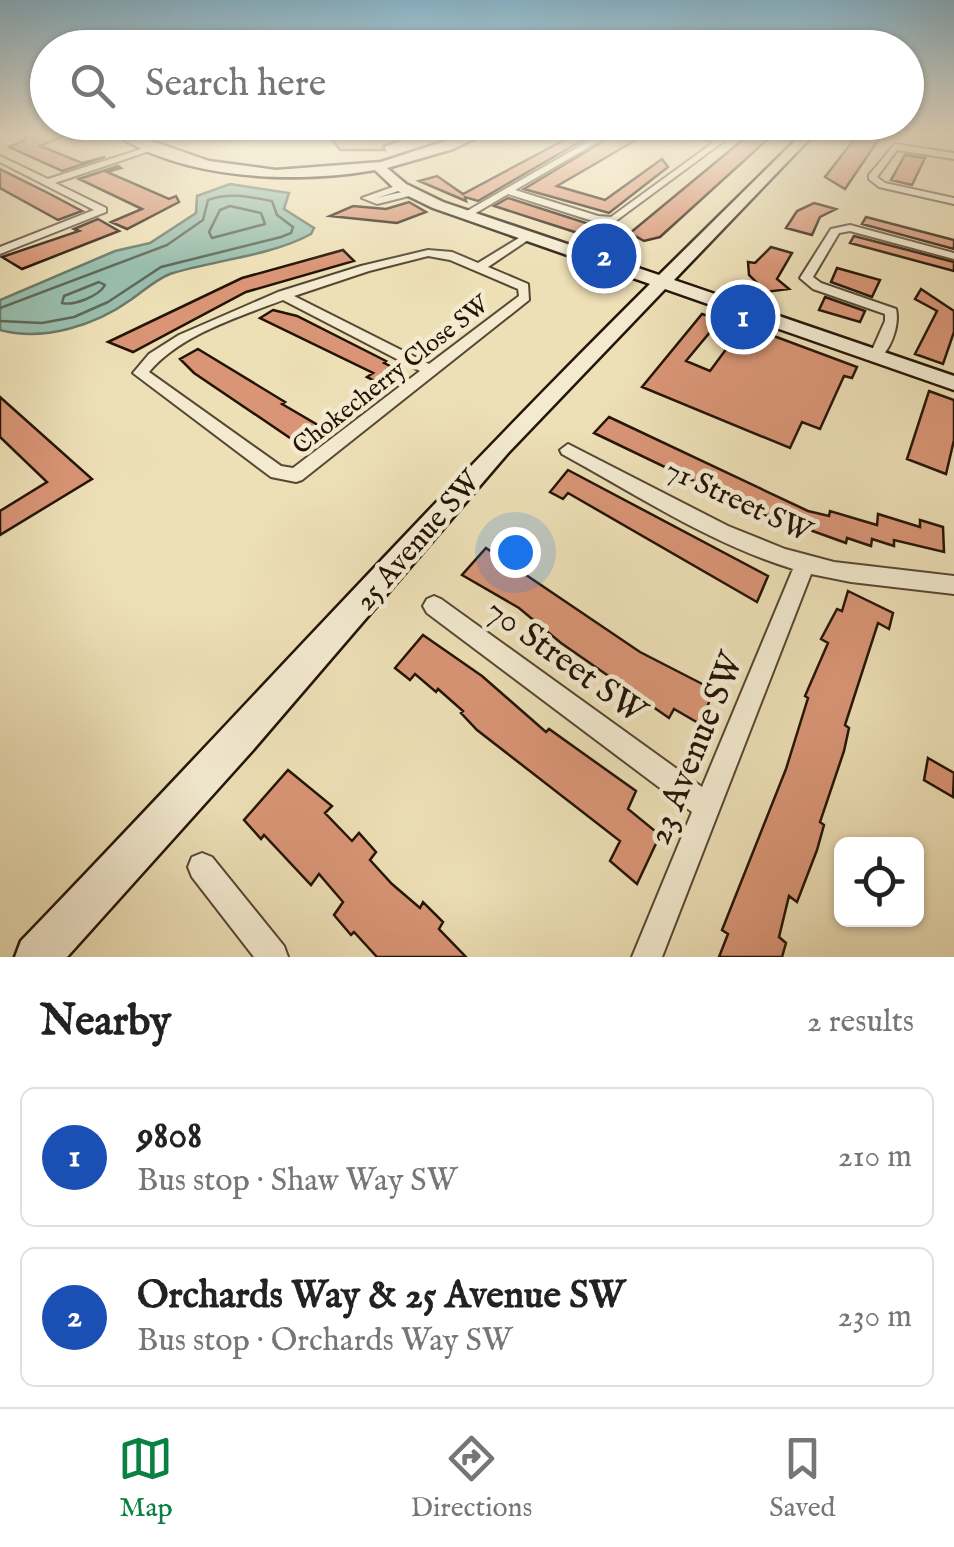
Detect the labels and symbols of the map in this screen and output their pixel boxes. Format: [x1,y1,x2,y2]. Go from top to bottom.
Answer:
pin: 2 [572,218,636,294]
pin: 1 [710,280,776,354]
street label: Chokecherry Close SW [286,288,497,462]
street label: 71 Street SW [659,451,819,553]
street label: 25 Avenue SW [347,462,491,619]
your location [490,527,541,578]
street label: 70 Street SW [477,589,656,736]
street label: 23 Avenue SW [637,645,756,851]

